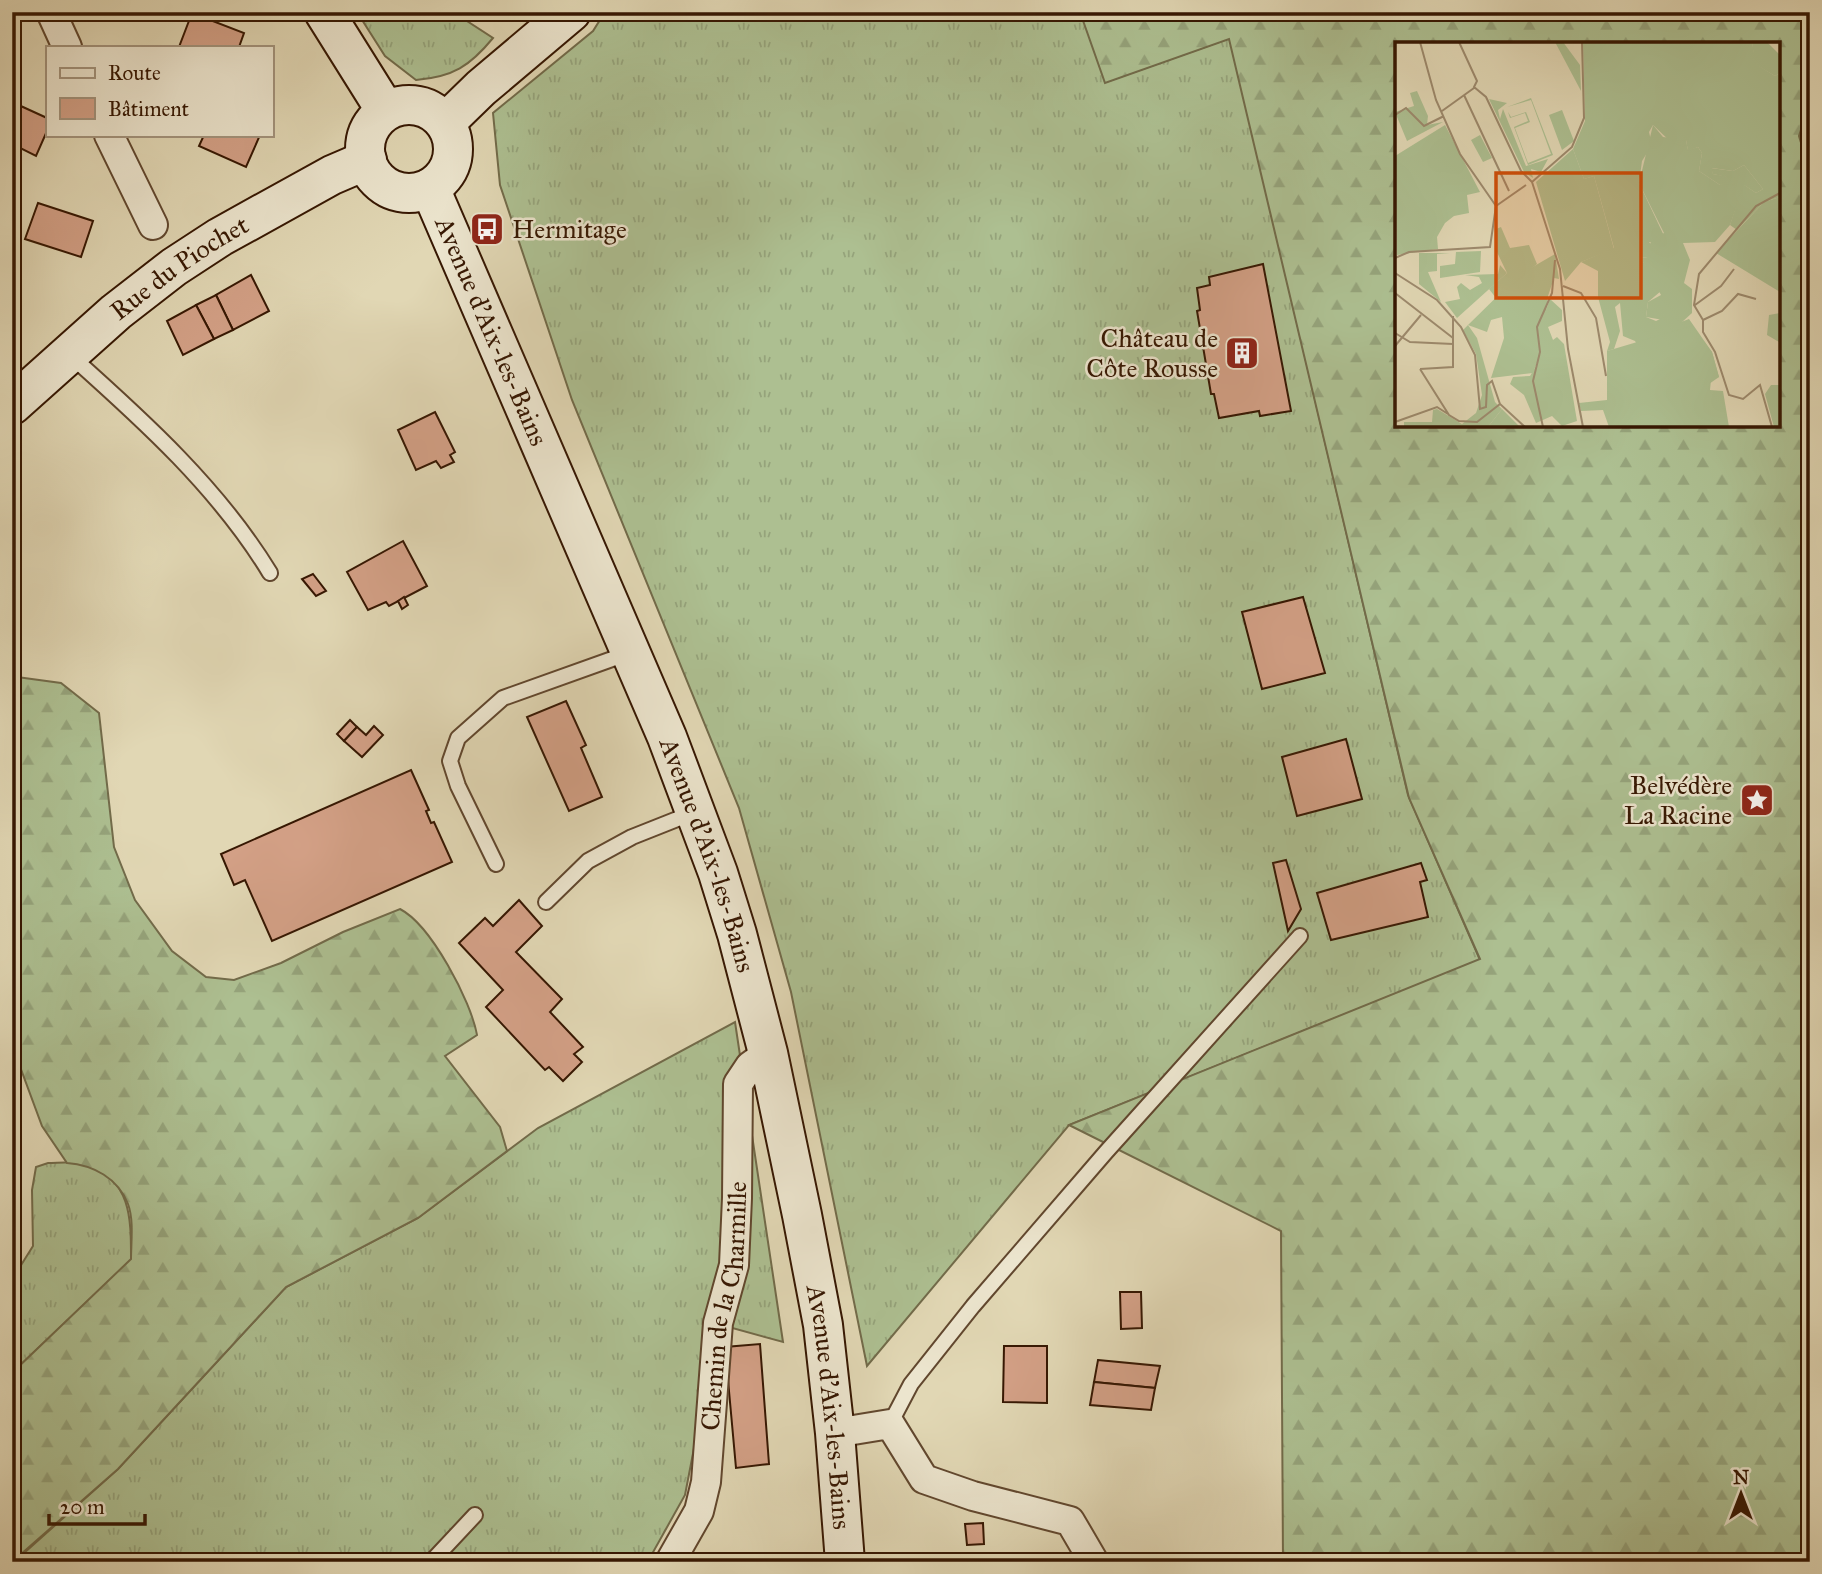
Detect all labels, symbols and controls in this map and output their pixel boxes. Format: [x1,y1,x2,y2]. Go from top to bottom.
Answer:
inset map [1395,42,1780,427]
legend [46,46,273,136]
text: Route [108,60,161,86]
text: Bâtiment [108,96,190,122]
street label: Rue du Piochet [104,209,254,327]
bus stop icon: Hermitage [468,210,506,248]
street label: Avenue d'Aix-les-Bains [428,211,555,450]
place label: Hermitage [512,213,627,245]
place label: Château de Côte Rousse [1086,322,1218,384]
building icon: Château de Côte Rousse [1223,334,1261,372]
street label: Avenue d'Aix-les-Bains [652,732,762,976]
place label: Belvédère La Racine [1624,769,1732,831]
place icon: Belvédère La Racine [1738,781,1776,819]
street label: Chemin de la Charmille [694,1181,753,1432]
street label: Avenue d'Aix-les-Bains [799,1281,858,1531]
north arrow [1706,1458,1776,1528]
text: N [1733,1466,1749,1489]
scale bar [49,1483,145,1527]
text: 20 m [60,1494,105,1520]

